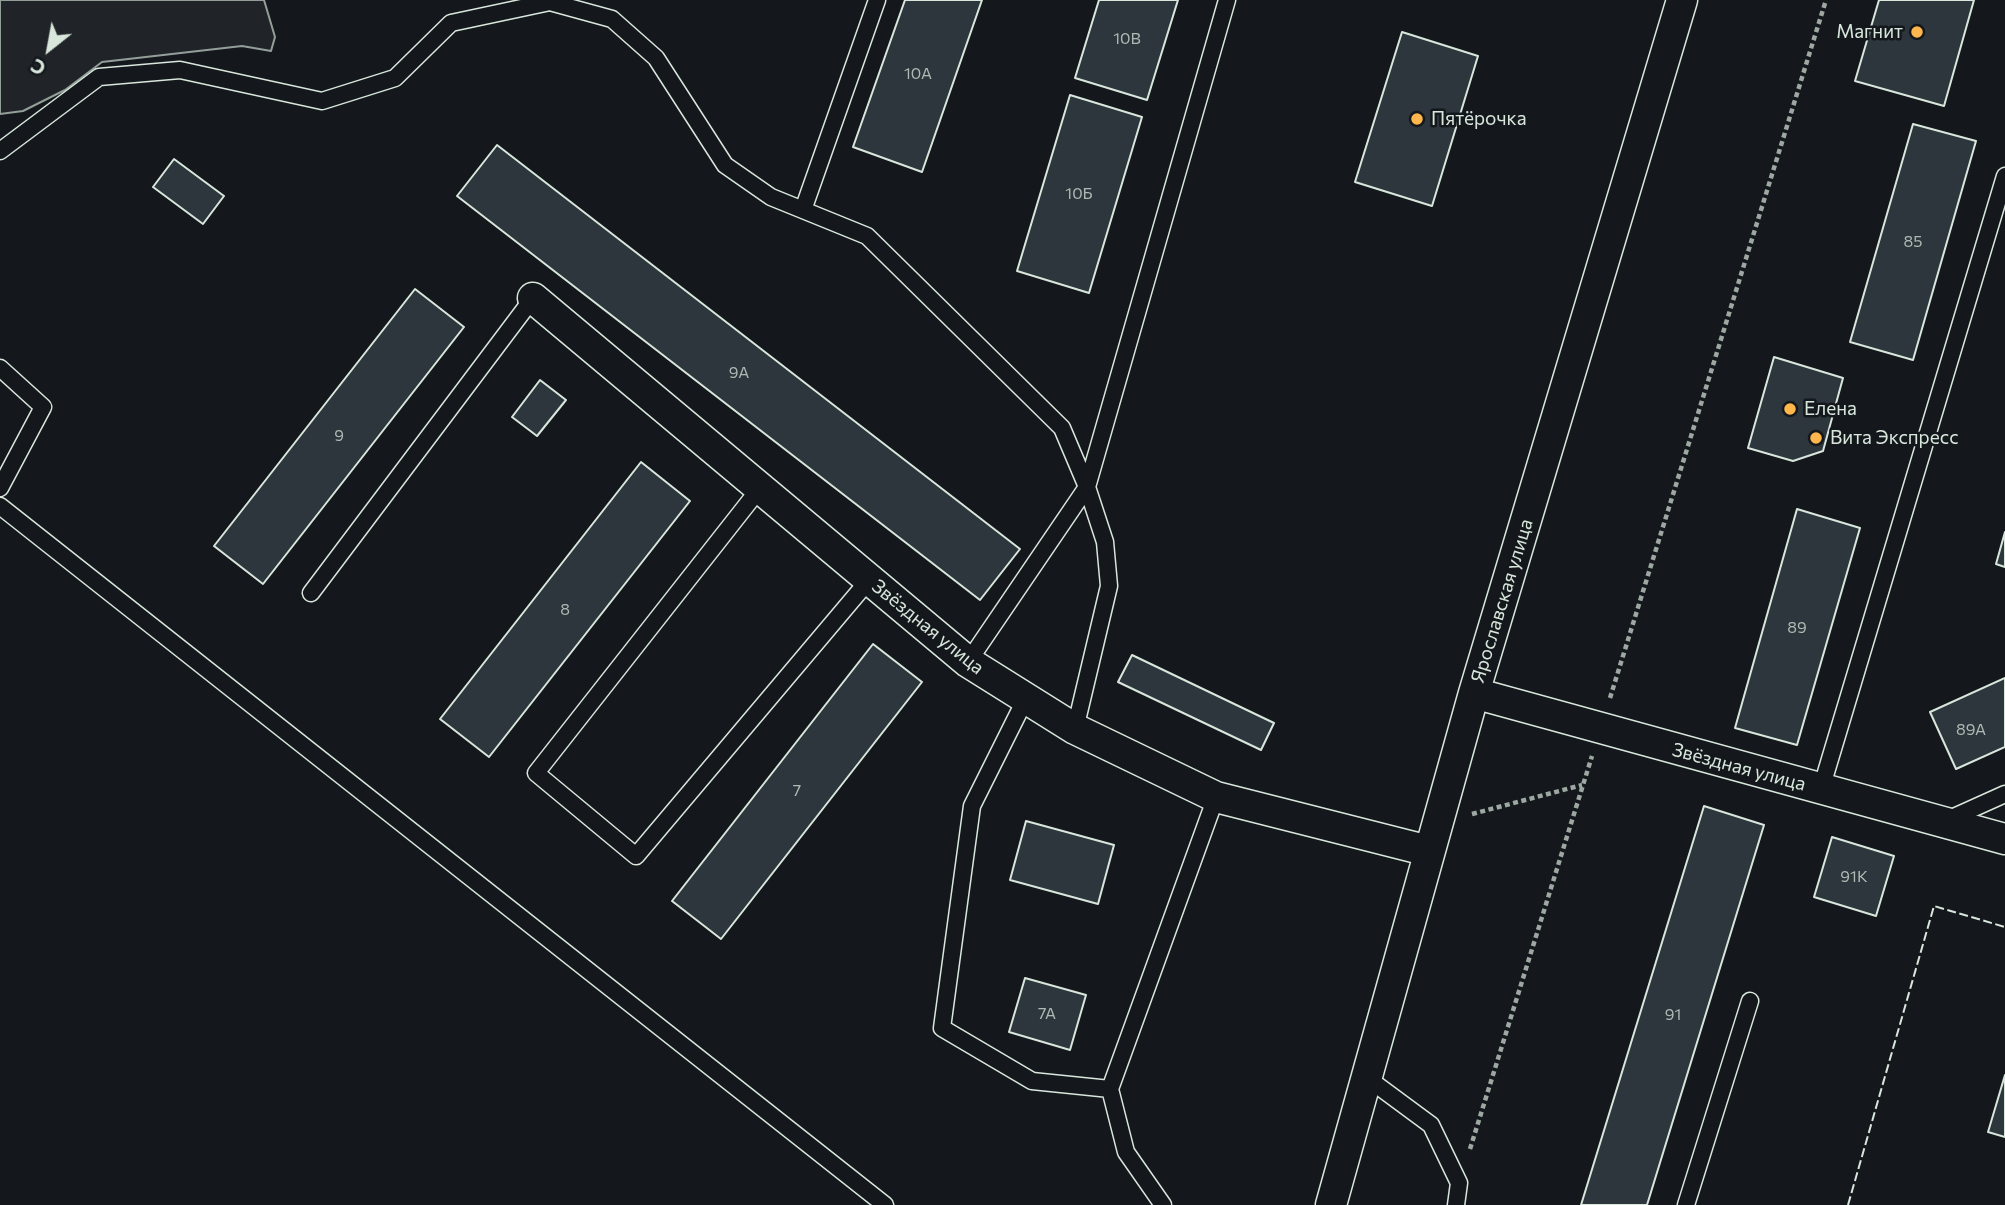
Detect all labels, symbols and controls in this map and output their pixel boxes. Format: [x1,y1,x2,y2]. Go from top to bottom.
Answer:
north arrow [14,14,84,84]
place label: Магнит [1836,21,1903,43]
marker: Магнит [1909,24,1925,40]
house number: 10В [1113,29,1141,49]
text: С [26,54,49,81]
house number: 10А [904,64,932,84]
place label: Пятёрочка [1431,108,1527,130]
marker: Пятёрочка [1409,111,1425,127]
house number: 10Б [1065,184,1093,204]
house number: 85 [1904,232,1922,252]
house number: 9А [729,363,749,383]
place label: Елена [1804,398,1857,420]
marker: Елена [1782,401,1798,417]
house number: 9 [334,426,344,446]
place label: Вита Экспресс [1830,427,1959,449]
marker: Вита Экспресс [1808,430,1824,446]
street label: Ярославская улица [1466,516,1538,686]
street label: Звёздная улица [867,575,989,679]
house number: 8 [560,600,570,620]
house number: 89 [1787,618,1807,638]
house number: 89А [1956,720,1986,740]
street label: Звёздная улица [1670,738,1808,796]
house number: 7 [793,781,801,801]
house number: 91К [1840,867,1868,887]
house number: 7А [1038,1004,1056,1024]
house number: 91 [1665,1005,1681,1025]

